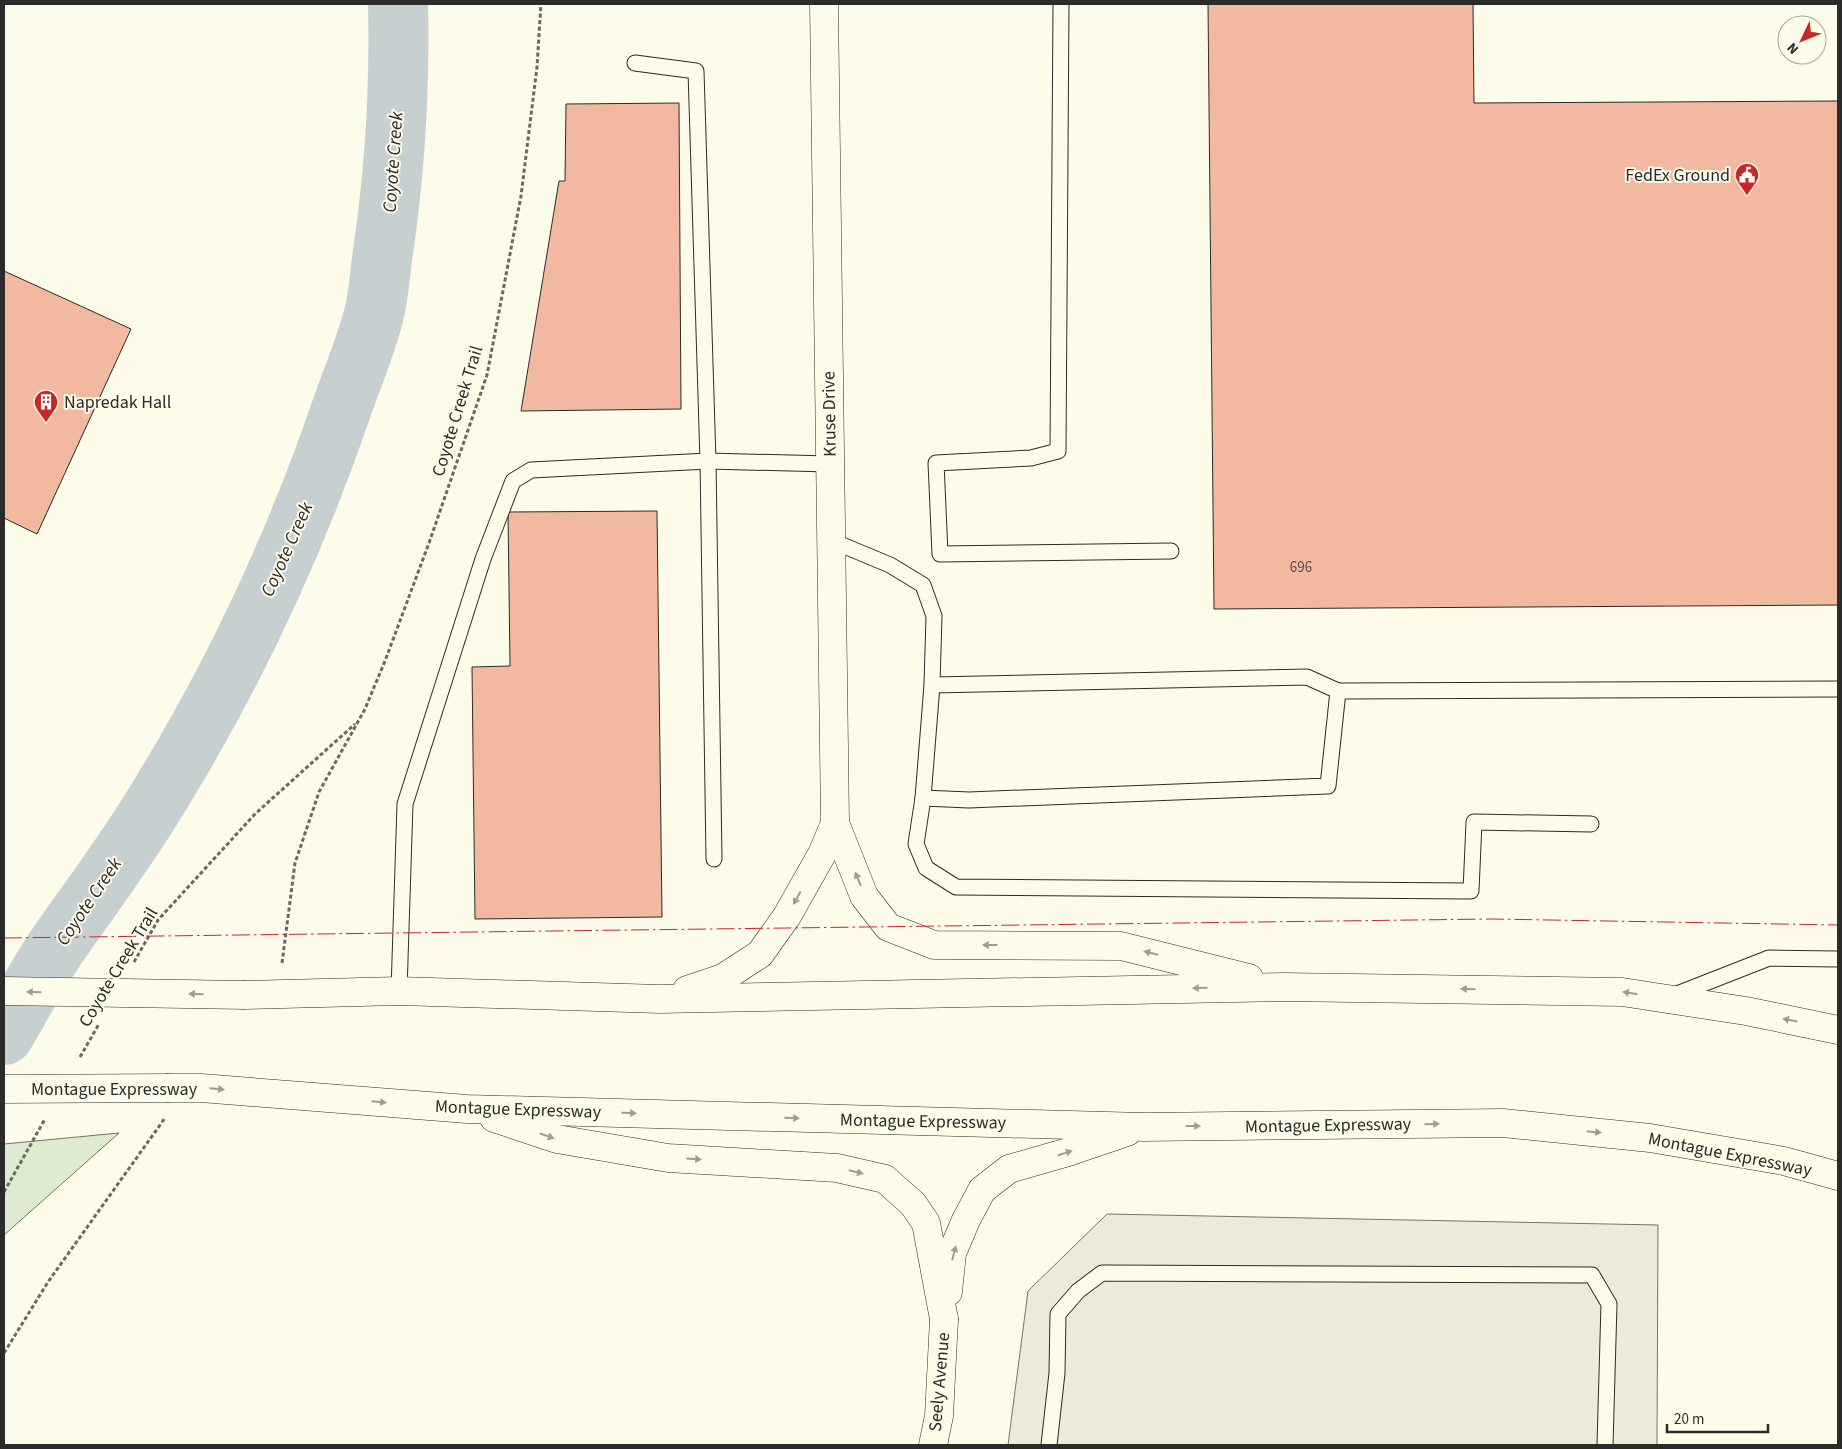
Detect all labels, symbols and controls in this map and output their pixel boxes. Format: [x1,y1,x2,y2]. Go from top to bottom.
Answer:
north arrow [1777,15,1827,65]
text: N [1783,38,1804,58]
water label: Coyote Creek [377,110,411,213]
public building icon: FedEx Ground [1734,162,1760,196]
place label: FedEx Ground [1625,163,1730,188]
street label: Coyote Creek Trail [426,343,489,480]
street label: Kruse Drive [816,371,843,457]
building icon: Napredak Hall [33,389,59,423]
place label: Napredak Hall [64,390,171,415]
water label: Coyote Creek [254,497,321,601]
house number: 696 [1290,557,1312,578]
water label: Coyote Creek [50,852,129,951]
one-way arrow [853,872,861,886]
one-way arrow [793,890,801,905]
street label: Coyote Creek Trail [73,903,164,1032]
one-way arrow [982,941,998,949]
one-way arrow [1144,949,1159,957]
one-way arrow [1192,985,1208,993]
one-way arrow [1460,985,1476,993]
one-way arrow [26,988,42,996]
one-way arrow [1622,989,1638,997]
one-way arrow [188,990,204,998]
one-way arrow [1783,1016,1798,1024]
street label: Montague Expressway [31,1077,198,1102]
one-way arrow [210,1086,226,1094]
street label: Montague Expressway [435,1094,602,1125]
one-way arrow [372,1099,388,1107]
street label: Montague Expressway [840,1108,1007,1135]
one-way arrow [621,1110,637,1118]
street label: Montague Expressway [1245,1112,1412,1139]
one-way arrow [784,1114,800,1122]
one-way arrow [1424,1119,1440,1127]
one-way arrow [1185,1122,1201,1130]
street label: Montague Expressway [1646,1126,1814,1183]
one-way arrow [1586,1128,1602,1136]
one-way arrow [540,1132,555,1140]
one-way arrow [1058,1148,1073,1156]
one-way arrow [686,1156,702,1164]
one-way arrow [848,1168,863,1176]
one-way arrow [950,1246,958,1261]
street label: Seely Avenue [923,1331,956,1433]
scale bar [1667,1402,1768,1434]
text: 20 m [1674,1409,1704,1430]

